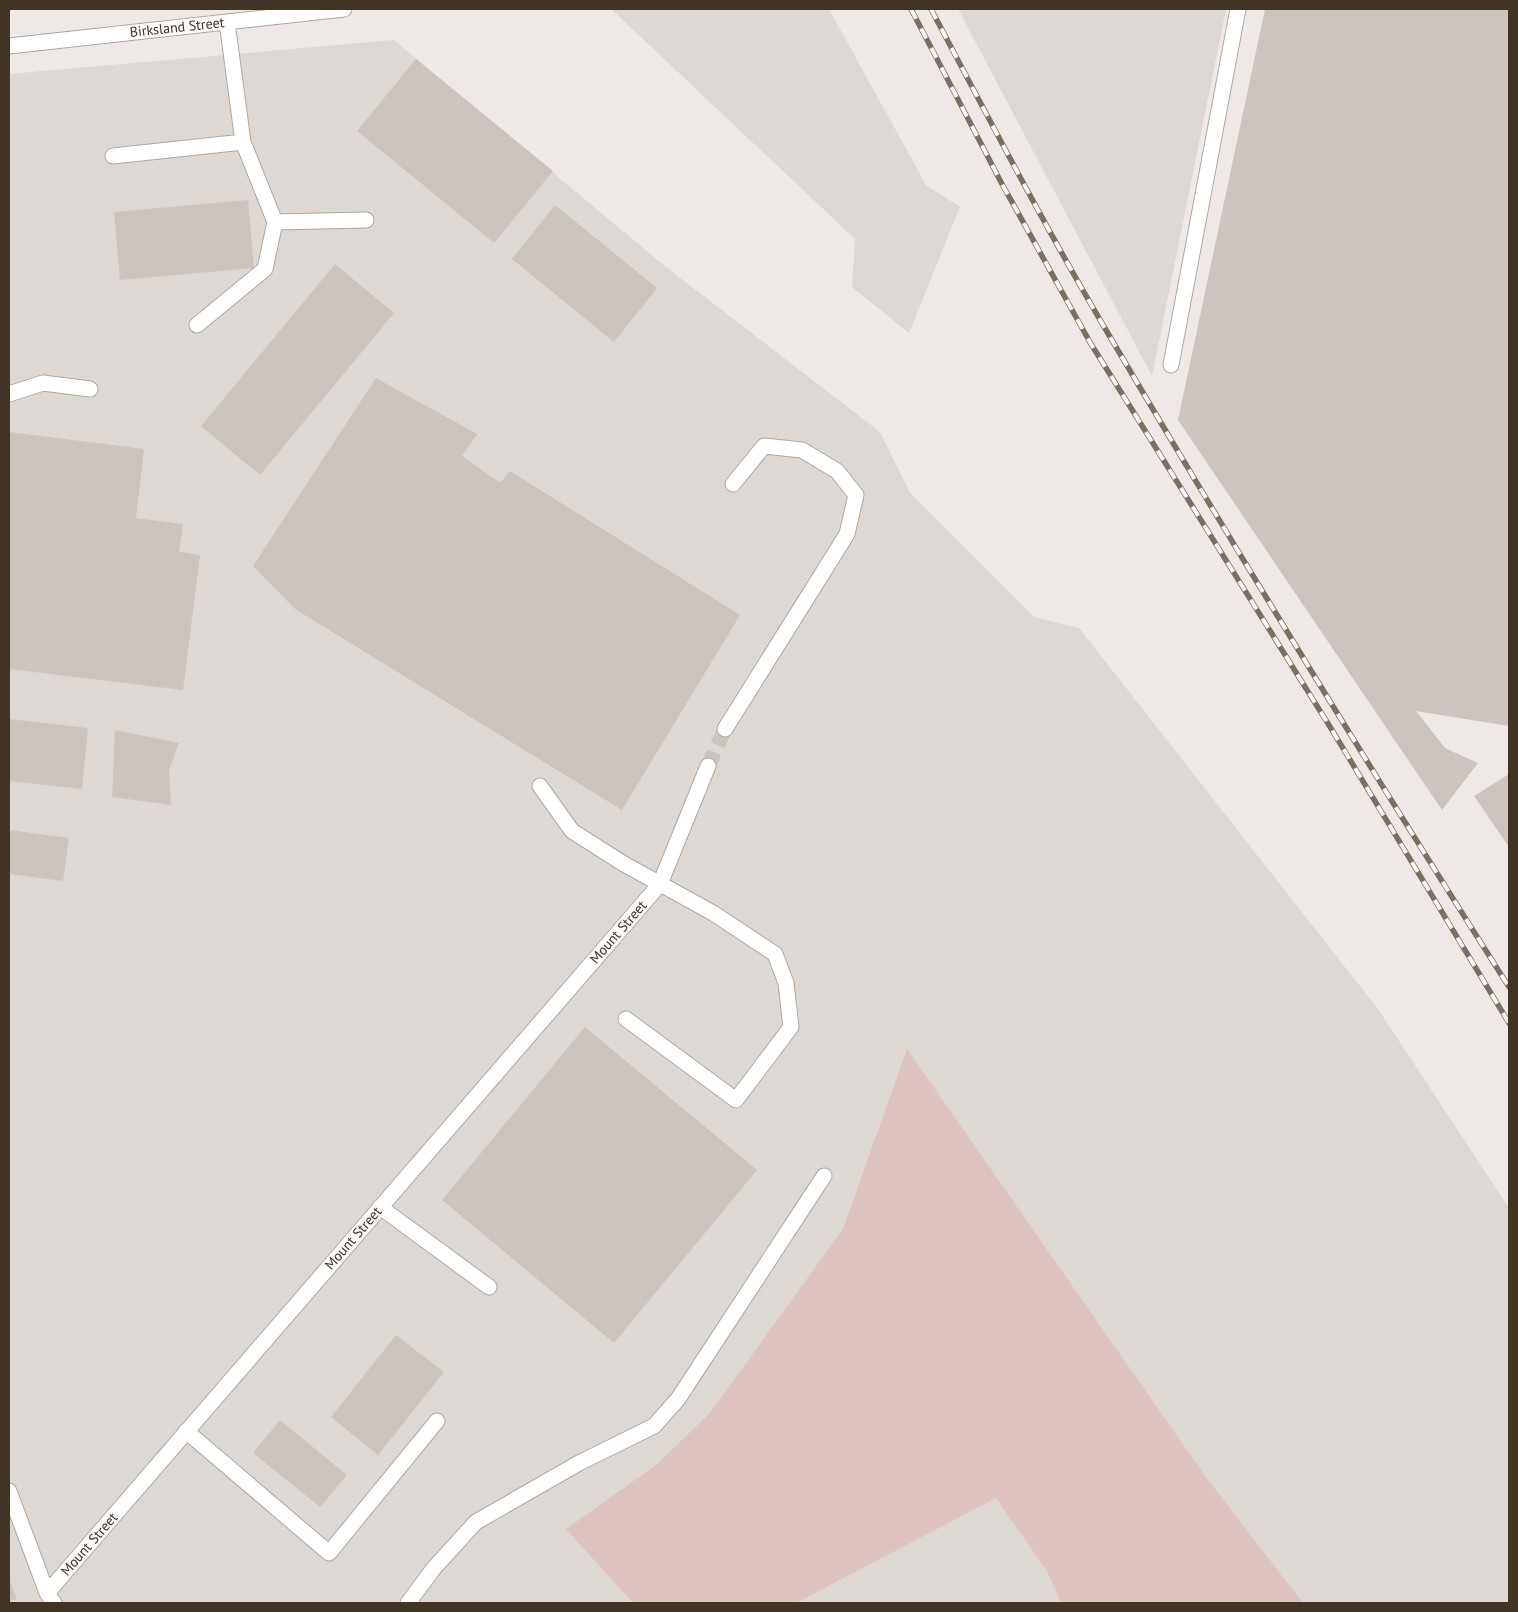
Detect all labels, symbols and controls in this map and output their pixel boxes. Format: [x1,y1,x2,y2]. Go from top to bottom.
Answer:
street label: Birksland Street [129,13,225,41]
street label: Mount Street [586,896,651,967]
street label: Mount Street [321,1202,386,1273]
street label: Mount Street [57,1508,122,1579]

